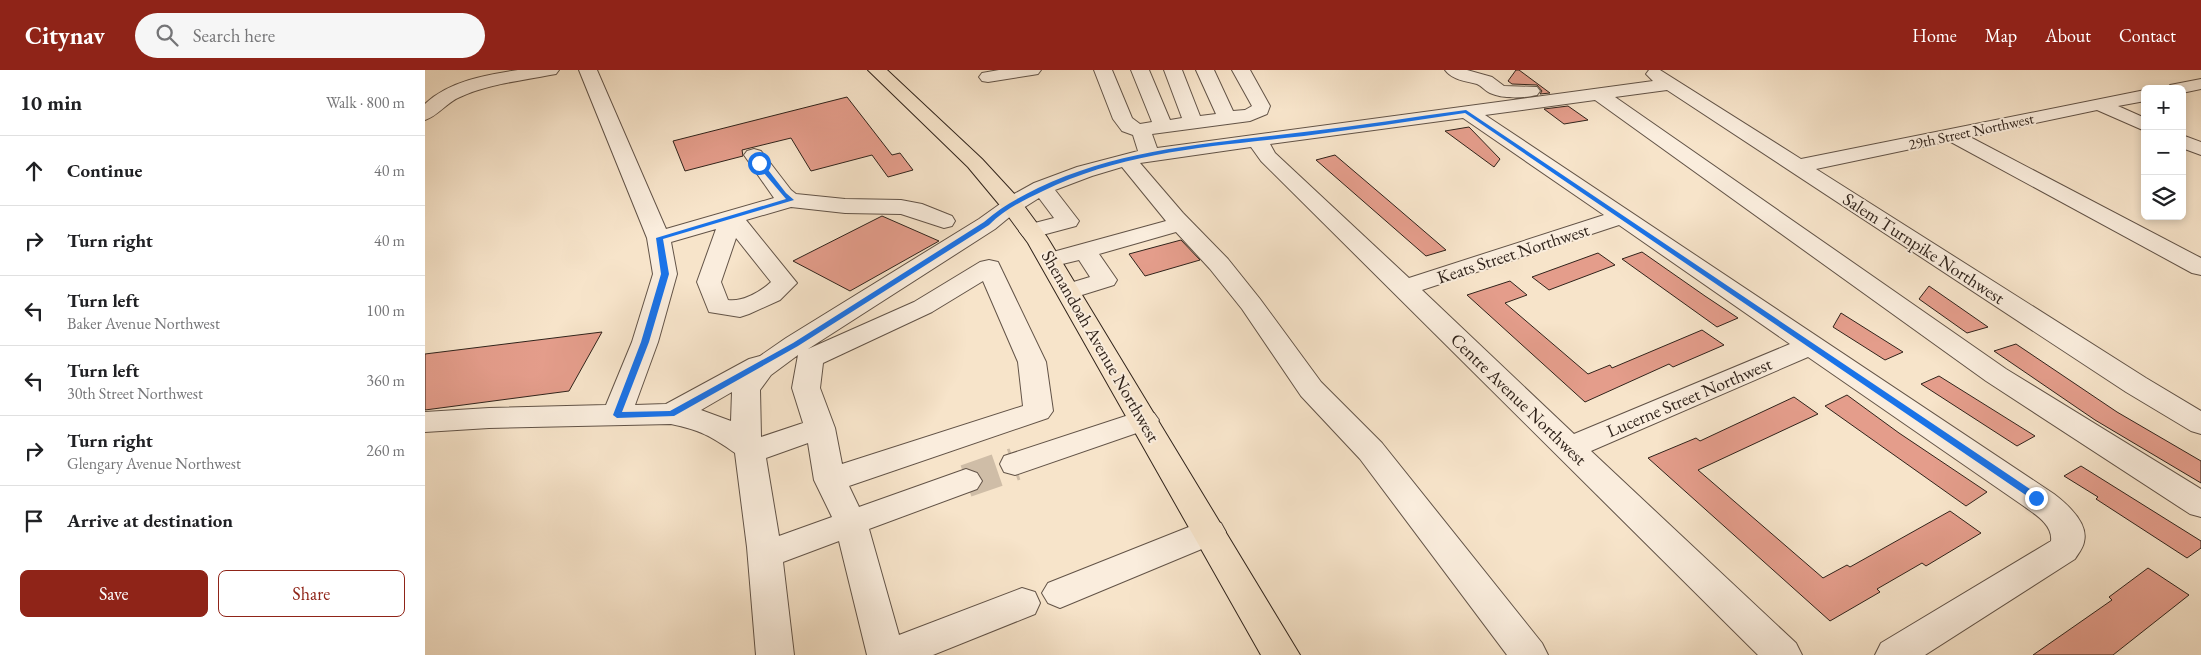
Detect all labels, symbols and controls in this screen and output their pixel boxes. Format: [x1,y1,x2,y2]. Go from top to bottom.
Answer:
search box [135,13,485,58]
text: Citynav [25,20,105,51]
icon: search [153,21,181,49]
text: Search here [193,23,275,48]
text: Home [1912,24,1957,47]
text: Map [1985,24,2017,47]
text: About [2045,24,2091,47]
text: Contact [2119,24,2176,47]
map controls [2141,85,2186,220]
button: + [2141,85,2186,130]
text: 10 min [20,89,82,116]
text: Walk · 800 m [326,92,405,113]
street label: 29th Street Northwest [1907,108,2036,154]
button: − [2141,130,2186,175]
route start [748,152,771,175]
icon: ahead [20,157,48,185]
text: Continue [67,158,142,183]
text: 40 m [374,160,405,181]
button: layers [2141,175,2186,220]
street label: Salem Turnpike Northwest [1839,187,2010,309]
street label: Keats Street Northwest [1434,217,1592,288]
icon: right [20,227,48,255]
text: Turn right [67,228,153,253]
text: 40 m [374,230,405,251]
street label: Shenandoah Avenue Northwest [1037,246,1166,446]
text: Turn left [67,288,139,313]
icon: left [20,297,48,325]
text: 100 m [366,300,405,321]
text: Baker Avenue Northwest [67,313,220,334]
street label: Centre Avenue Northwest [1446,328,1592,470]
street label: Lucerne Street Northwest [1603,352,1775,442]
text: Turn left [67,358,139,383]
icon: left [20,367,48,395]
text: 360 m [366,370,405,391]
text: 30th Street Northwest [67,383,203,404]
text: Turn right [67,428,153,453]
icon: right [20,437,48,465]
text: 260 m [366,440,405,461]
text: Glengary Avenue Northwest [67,453,241,474]
route end [2025,487,2048,510]
icon: arrive [20,507,48,535]
text: Arrive at destination [67,508,233,533]
button: Save [20,570,208,617]
button: Share [218,570,405,617]

